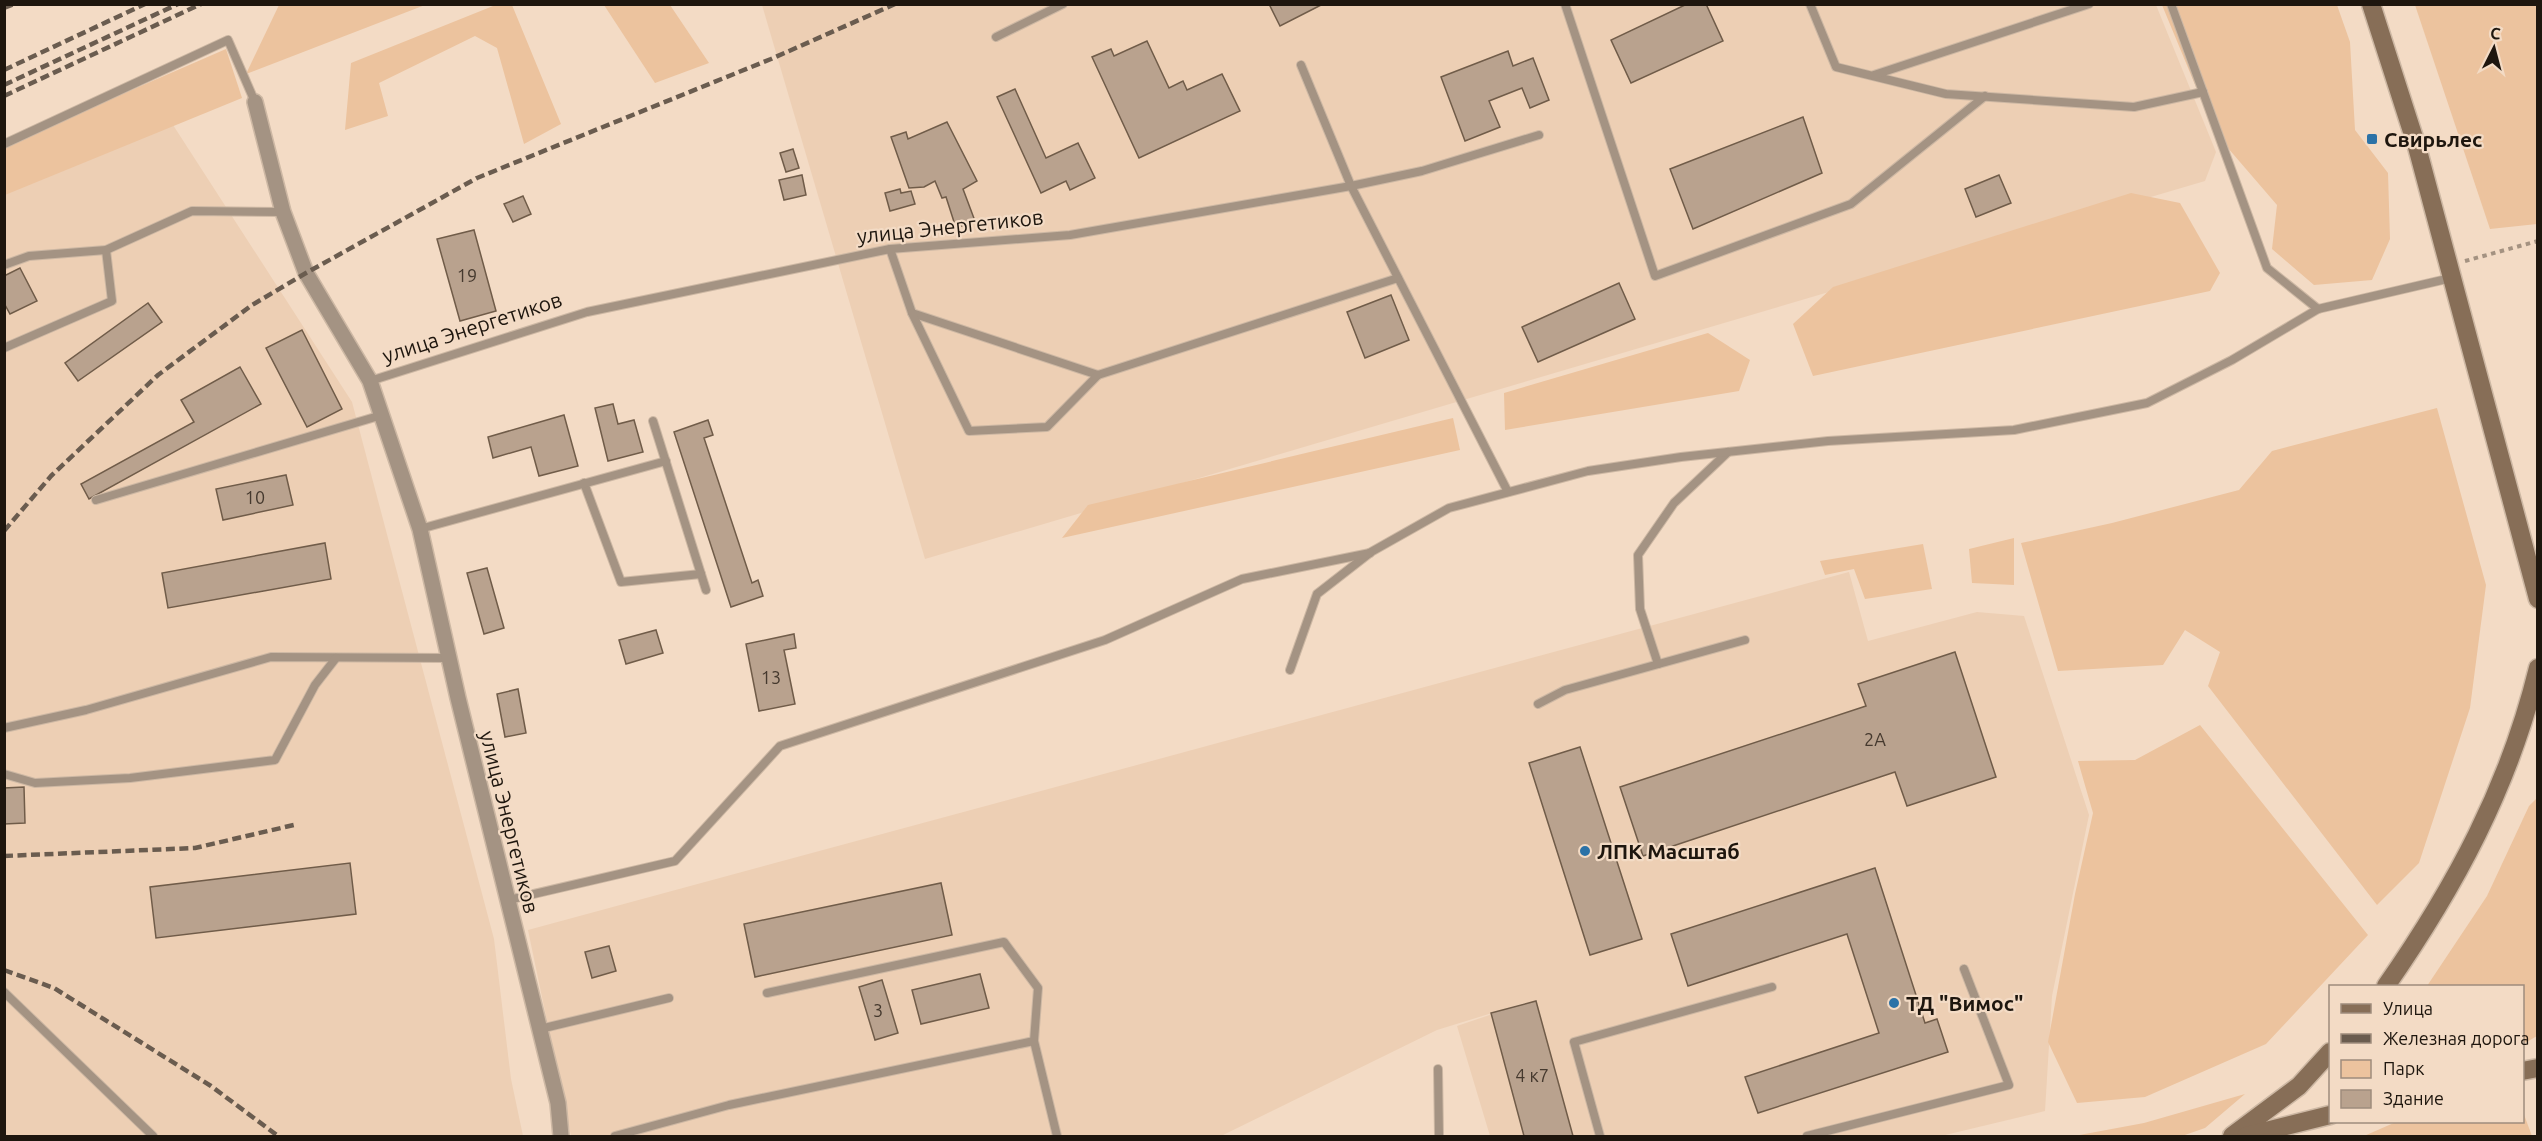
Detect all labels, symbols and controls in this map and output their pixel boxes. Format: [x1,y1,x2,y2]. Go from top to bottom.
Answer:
north arrow [2464,18,2524,78]
text: С [2490,24,2502,43]
place label: Свирьлес [2384,127,2482,151]
marker: Свирьлес [2365,132,2379,146]
street label: улица Энергетиков [856,204,1044,248]
house number: 19 [457,265,477,285]
street label: улица Энергетиков [379,287,565,367]
house number: 10 [245,487,265,507]
house number: 13 [761,667,781,687]
street label: улица Энергетиков [476,728,544,916]
house number: 2А [1864,729,1886,749]
place label: ЛПК Масштаб [1597,839,1740,863]
marker: ЛПК Масштаб [1578,844,1592,858]
legend [2329,985,2524,1123]
place label: ТД "Вимос" [1906,991,2024,1015]
marker: ТД "Вимос" [1887,996,1901,1010]
text: Улица [2383,998,2433,1018]
house number: 3 [873,1000,883,1020]
text: Железная дорога [2383,1028,2530,1048]
text: Парк [2383,1058,2424,1078]
house number: 4 к7 [1515,1065,1549,1085]
text: Здание [2383,1088,2444,1108]

